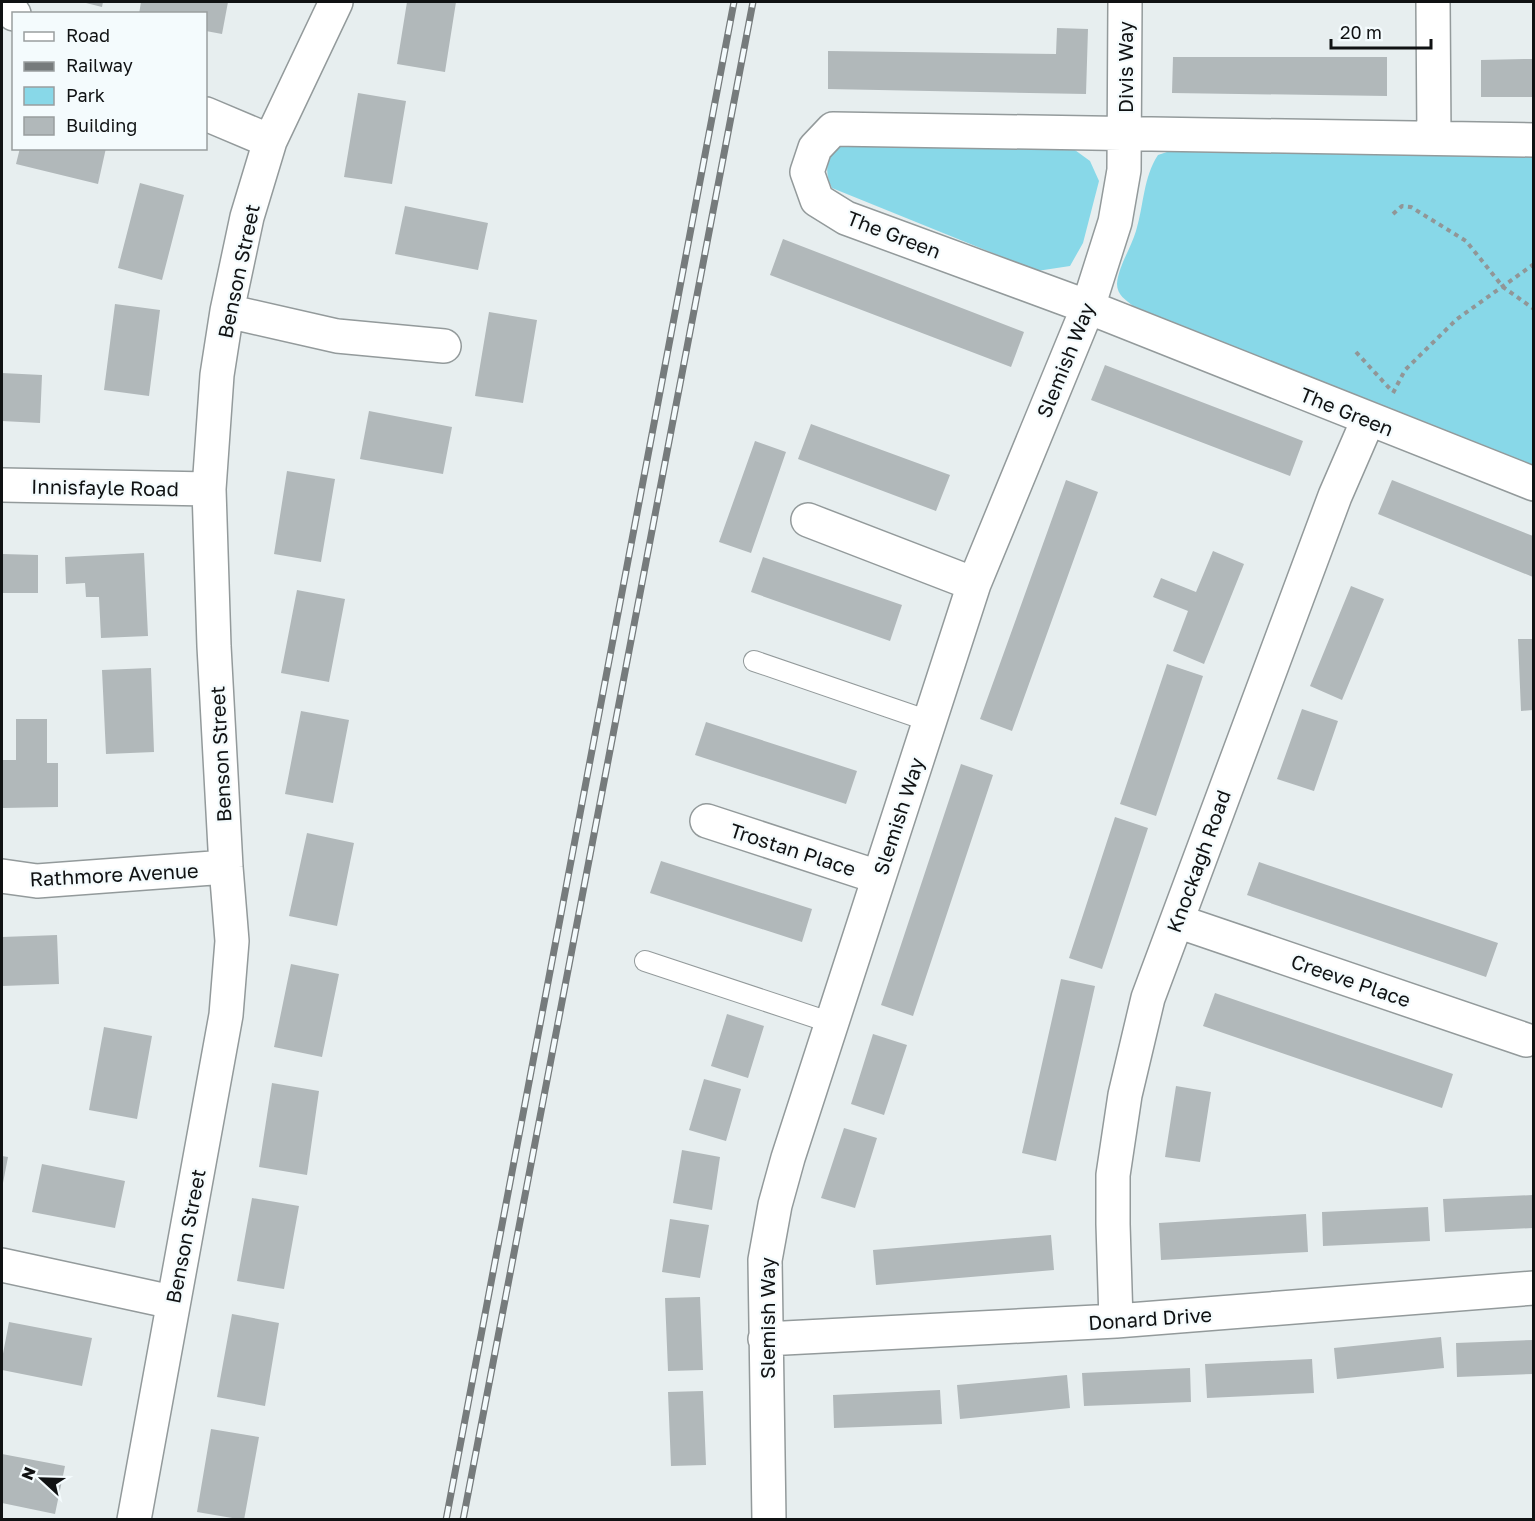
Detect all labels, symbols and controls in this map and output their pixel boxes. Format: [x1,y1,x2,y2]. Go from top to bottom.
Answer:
legend [12,12,207,150]
scale bar [1331,12,1432,50]
street label: Divis Way [1113,21,1137,113]
text: 20 m [1340,21,1382,43]
text: Road [66,24,110,46]
text: Railway [66,54,133,76]
text: Park [66,84,105,106]
text: Building [66,114,137,136]
street label: Benson Street [212,202,264,340]
street label: The Green [844,205,944,263]
street label: Slemish Way [1031,299,1099,421]
street label: The Green [1297,381,1397,441]
street label: Innisfayle Road [31,474,179,500]
street label: Benson Street [204,685,236,823]
street label: Slemish Way [868,754,928,878]
street label: Knockagh Road [1161,786,1235,936]
street label: Trostan Place [727,817,859,881]
street label: Rathmore Avenue [29,858,199,890]
street label: Creeve Place [1288,948,1414,1012]
street label: Benson Street [160,1167,210,1305]
street label: Slemish Way [755,1257,779,1379]
street label: Donard Drive [1087,1302,1213,1334]
north arrow [12,1449,72,1509]
text: N [17,1464,40,1483]

